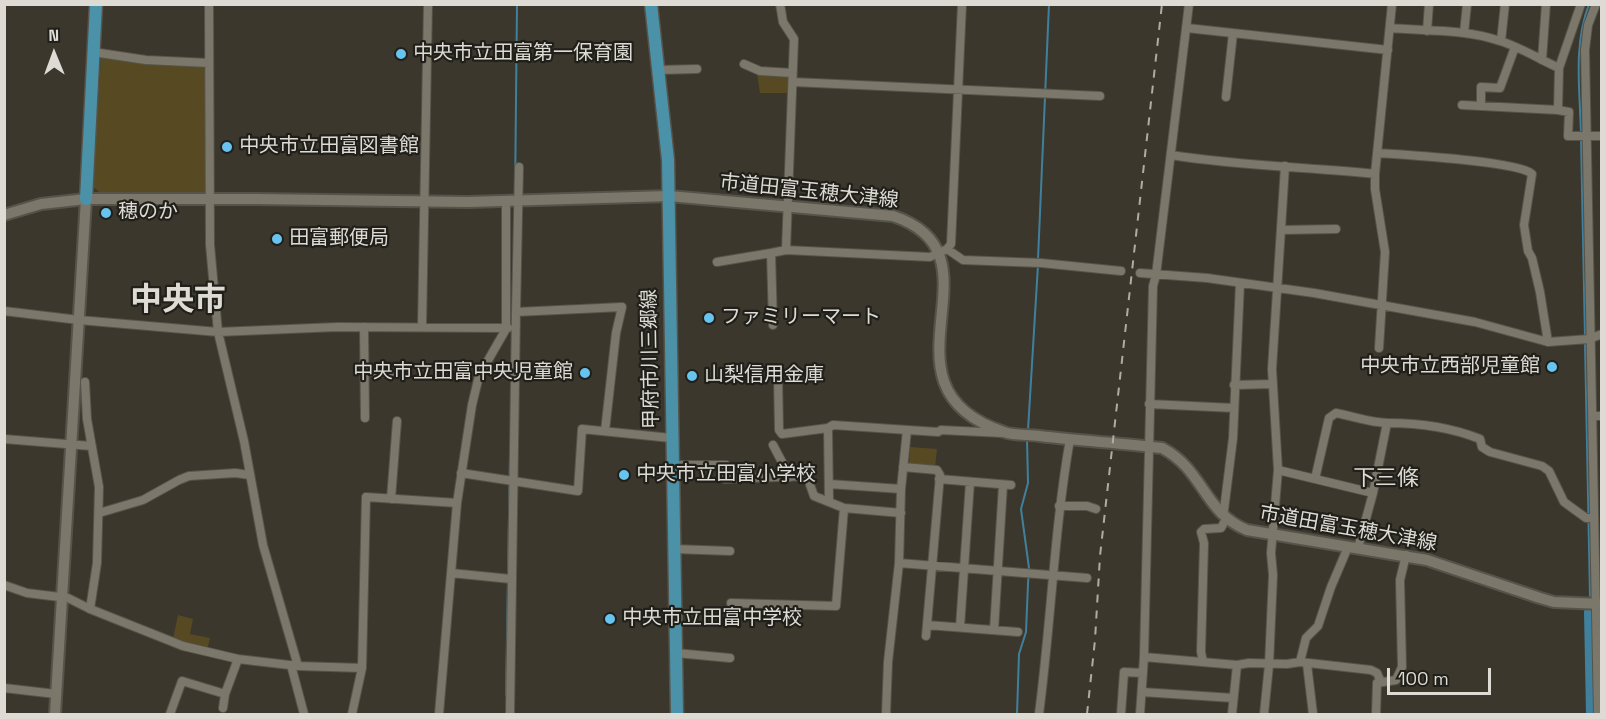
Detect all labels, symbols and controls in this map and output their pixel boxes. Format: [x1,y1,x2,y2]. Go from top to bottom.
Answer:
north arrow [24,24,84,84]
text: N [48,25,59,46]
place label: 中央市立田富第一保育園 [413,42,633,66]
marker: 中央市立田富第一保育園 [394,47,408,61]
place label: 中央市立田富図書館 [239,135,419,159]
marker: 中央市立田富図書館 [220,140,234,154]
street label: 市道田富玉穂大津線 [718,171,900,213]
place label: 穂のか [118,201,178,225]
marker: 穂のか [99,206,113,220]
place label: 田富郵便局 [289,227,389,251]
marker: 田富郵便局 [270,232,284,246]
district label: 中央市 [130,282,226,320]
street label: 甲府市川三郷線 [638,289,664,429]
place label: ファミリーマート [721,306,881,330]
marker: ファミリーマート [702,311,716,325]
place label: 中央市立西部児童館 [1360,355,1540,379]
marker: 中央市立西部児童館 [1545,360,1559,374]
place label: 中央市立田富中央児童館 [353,361,573,385]
place label: 山梨信用金庫 [704,364,824,388]
marker: 中央市立田富中央児童館 [578,366,592,380]
marker: 山梨信用金庫 [685,369,699,383]
place label: 中央市立田富小学校 [636,463,816,487]
district label: 下三條 [1353,466,1419,492]
marker: 中央市立田富小学校 [617,468,631,482]
street label: 市道田富玉穂大津線 [1257,502,1439,556]
place label: 中央市立田富中学校 [622,607,802,631]
marker: 中央市立田富中学校 [603,612,617,626]
scale bar [1390,656,1494,694]
text: 100 m [1398,667,1449,690]

